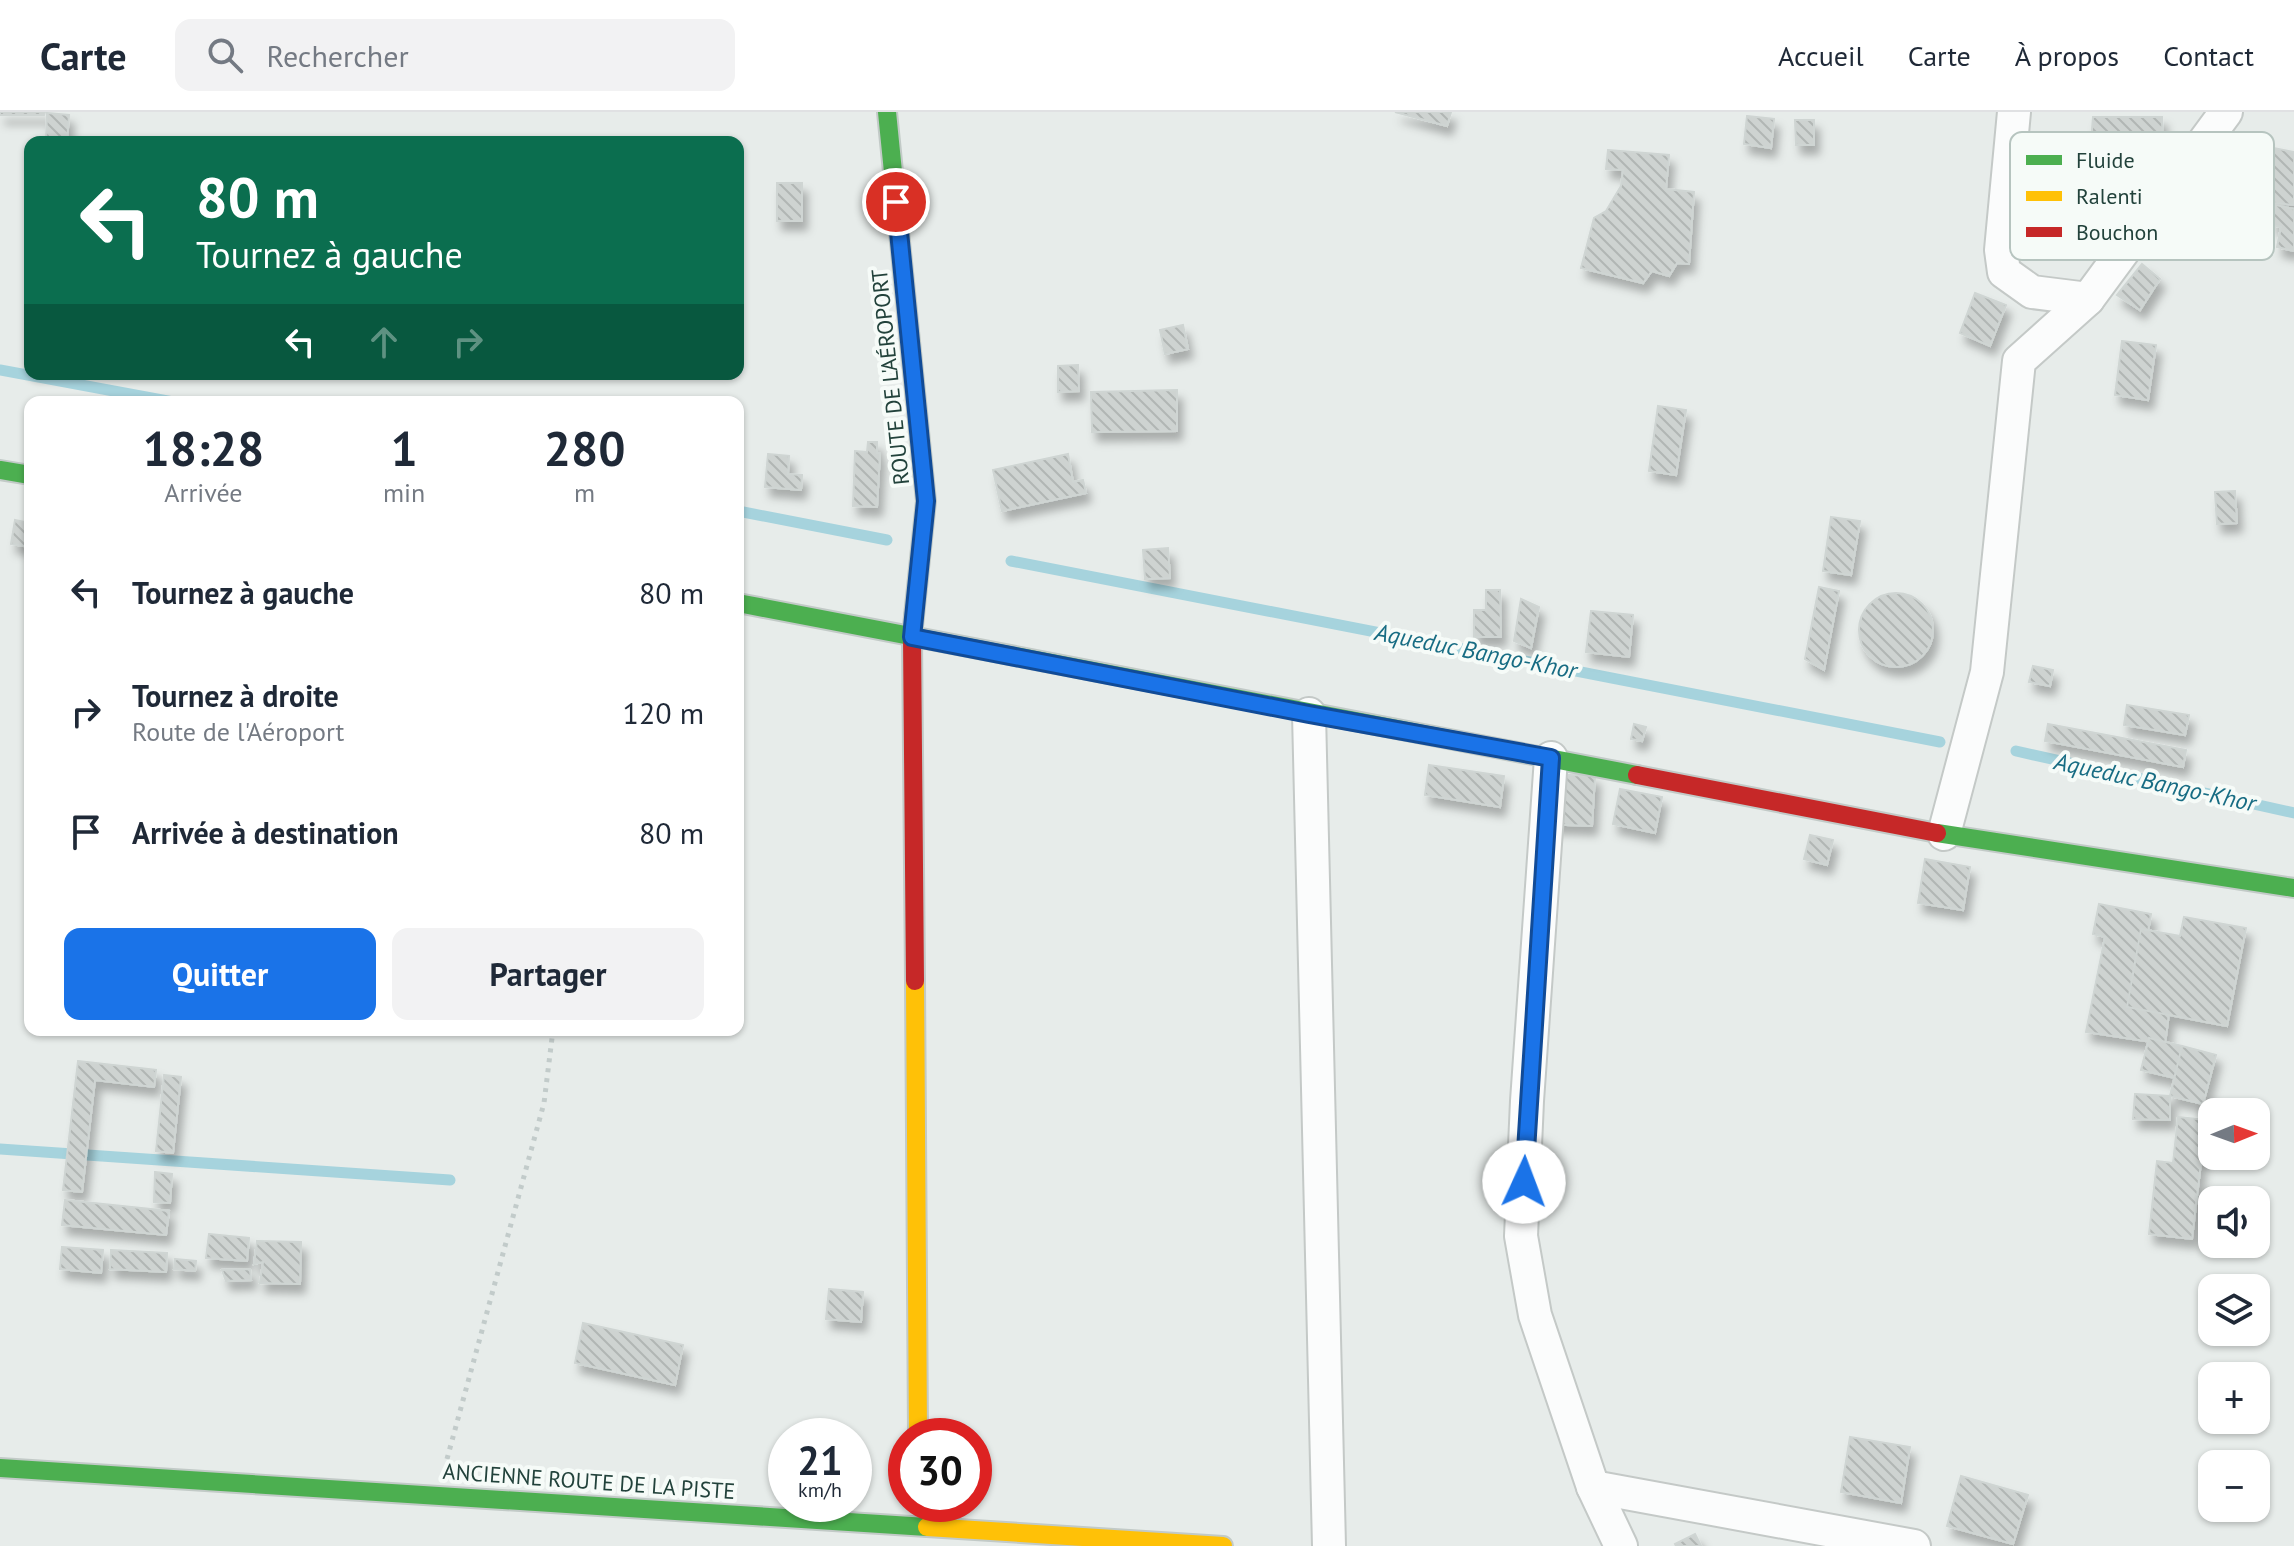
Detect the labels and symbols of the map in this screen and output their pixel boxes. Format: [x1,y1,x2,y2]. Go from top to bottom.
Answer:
legend [2010,132,2274,260]
text: Fluide [2076,146,2135,174]
pin [862,168,930,236]
text: Ralenti [2076,182,2143,210]
text: Bouchon [2076,218,2158,246]
street label: ROUTE DE L'AÉROPORT [865,268,915,486]
water label: Aqueduc Bango-Khor [1371,616,1582,686]
water label: Aqueduc Bango-Khor [2050,745,2261,819]
north arrow [2198,1098,2270,1170]
position arrow [1482,1140,1566,1224]
speed limit sign: 30 [888,1418,992,1522]
street label: ANCIENNE ROUTE DE LA PISTE [442,1457,736,1505]

